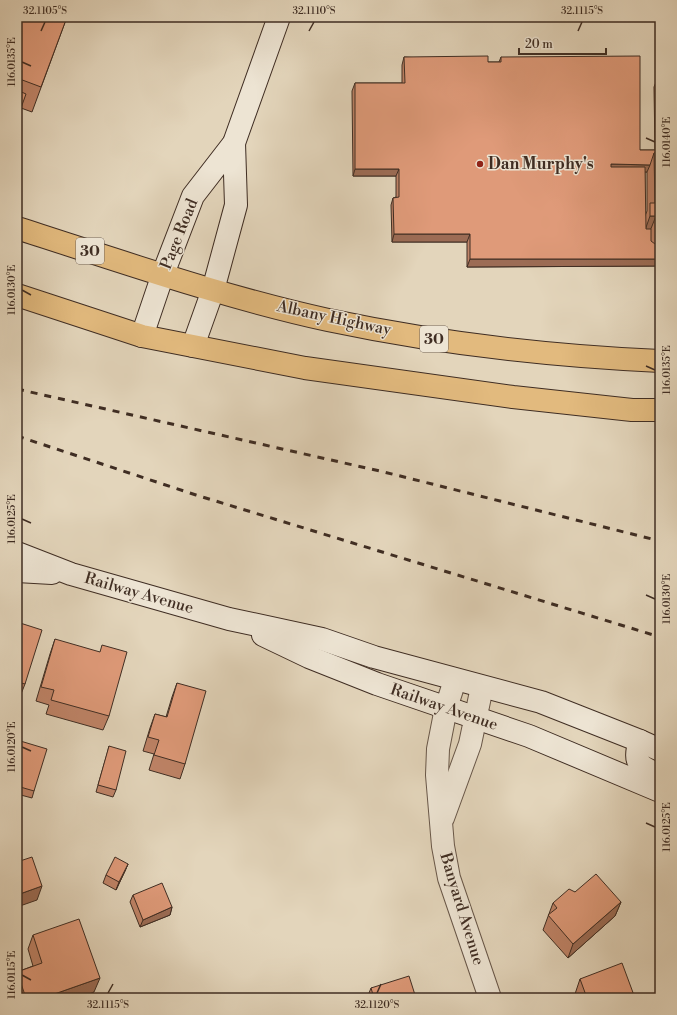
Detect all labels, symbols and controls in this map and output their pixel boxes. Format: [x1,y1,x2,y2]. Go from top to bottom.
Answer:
text: 32.1105°S [23,5,67,17]
text: 32.1110°S [293,5,336,17]
text: 32.1115°S [561,5,603,17]
scale bar [519,30,606,56]
text: 116.0135°E [6,37,18,87]
text: 20 m [525,37,553,52]
text: 116.0140°E [661,117,673,167]
place label: Dan Murphy's [488,154,594,174]
marker: Dan Murphy's [475,159,485,169]
street label: Page Road [156,196,202,272]
road number: 30 [76,238,104,264]
text: 116.0130°E [6,265,18,315]
street label: Albany Highway [274,296,393,340]
road number: 30 [420,326,448,352]
text: 116.0135°E [661,345,673,395]
text: 116.0125°E [6,494,18,544]
street label: Railway Avenue [82,568,196,618]
text: 116.0130°E [661,574,673,624]
street label: Railway Avenue [388,679,500,735]
text: 116.0120°E [6,722,18,772]
text: 116.0125°E [661,802,673,852]
street label: Banyard Avenue [435,849,489,968]
text: 116.0115°E [6,951,18,999]
text: 32.1115°S [87,999,129,1011]
text: 32.1120°S [355,999,399,1011]

